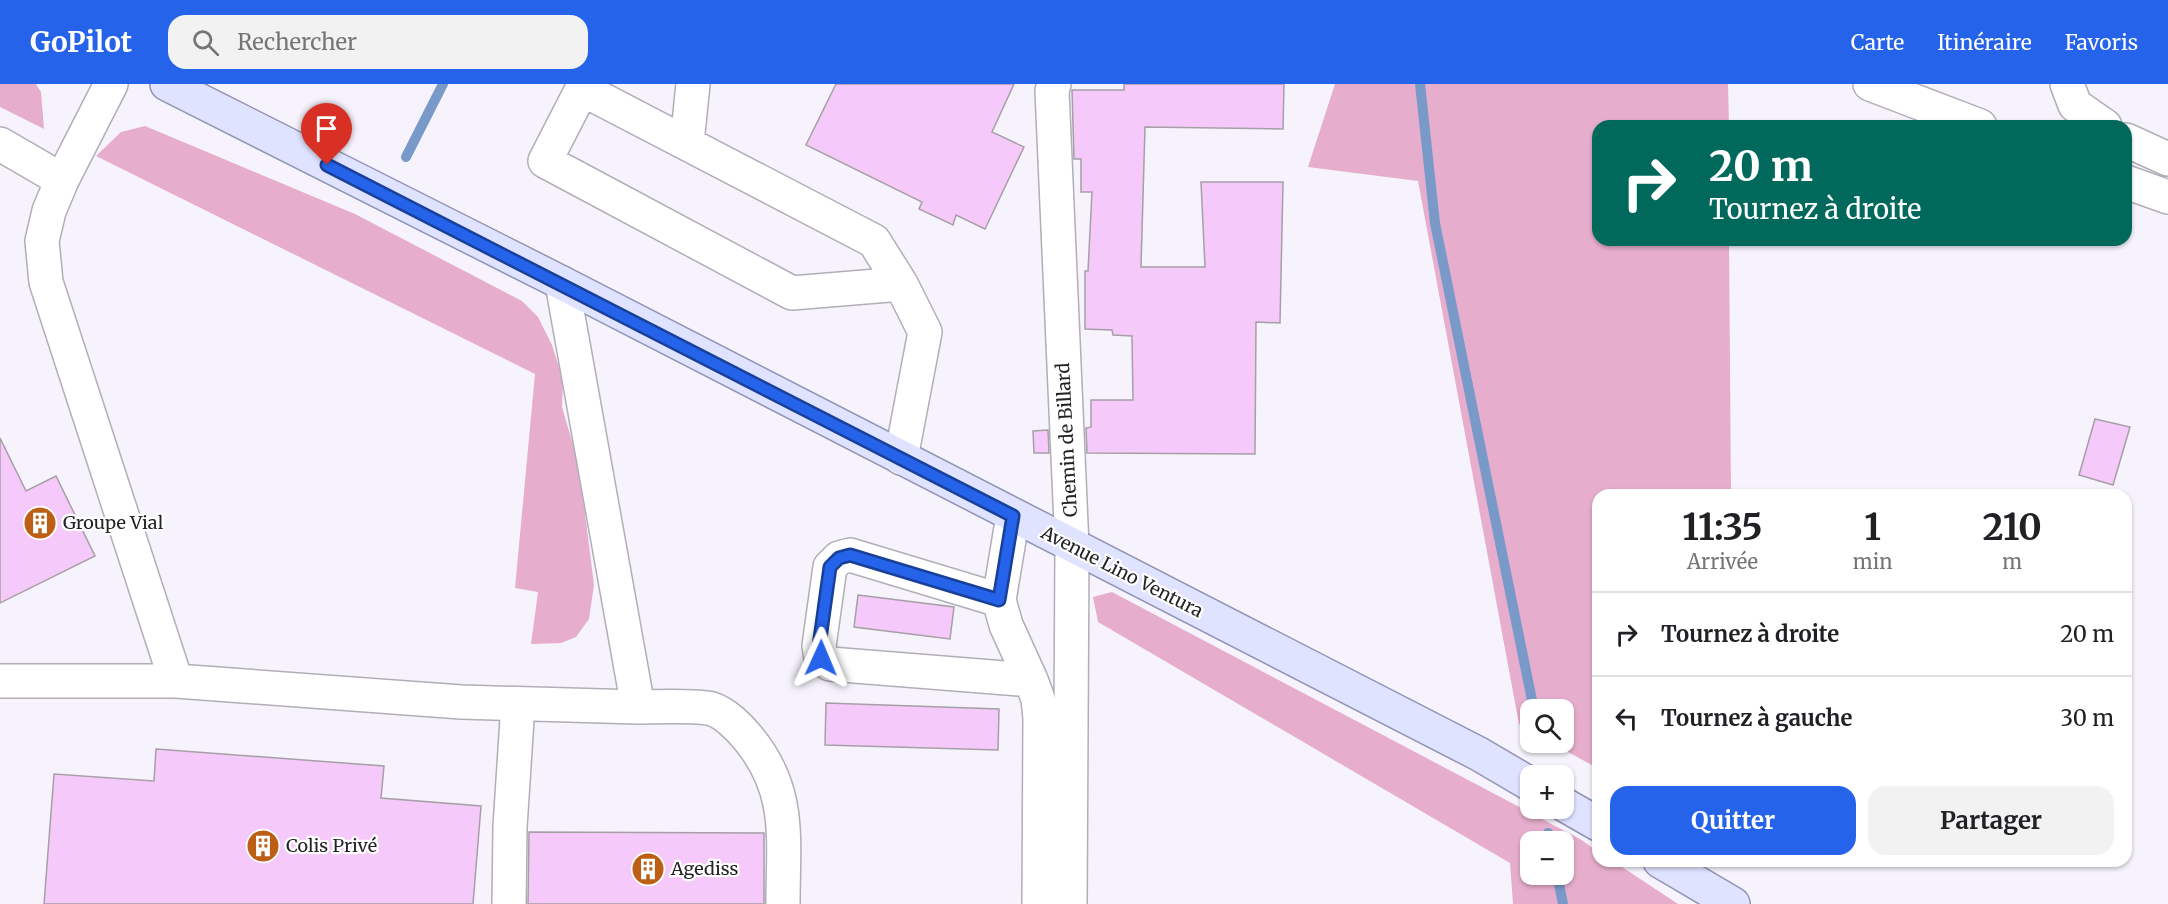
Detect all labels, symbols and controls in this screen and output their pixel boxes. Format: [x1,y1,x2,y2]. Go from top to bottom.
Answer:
search box [168,15,588,69]
text: GoPilot [30,24,132,60]
icon: search [189,26,222,59]
text: Rechercher [237,28,357,56]
text: Carte [1851,29,1904,56]
text: Itinéraire [1937,29,2032,56]
text: Favoris [2065,29,2138,56]
pin [301,103,352,165]
icon: arrive [310,112,343,145]
text: 20 m [1709,140,1813,192]
icon: right [1610,144,1688,222]
text: Tournez à droite [1709,192,1921,226]
street label: Chemin de Billard [1051,362,1082,518]
building icon: Groupe Vial [22,505,58,541]
text: 11:35 [1682,505,1763,550]
text: 1 [1864,505,1881,550]
text: 210 [1983,505,2042,550]
place label: Groupe Vial [63,511,164,534]
street label: Avenue Lino Ventura [1036,520,1207,623]
text: Arrivée [1687,549,1758,574]
text: min [1853,549,1892,574]
text: m [2002,549,2022,574]
icon: right [1610,618,1643,651]
text: Tournez à droite [1661,620,1839,648]
text: 20 m [2060,620,2114,648]
position arrow [789,626,853,690]
map controls [1520,699,1574,885]
button: search [1520,699,1574,753]
icon: left [1610,702,1643,735]
text: Tournez à gauche [1661,704,1852,732]
text: 30 m [2060,704,2114,732]
button: + [1520,765,1574,819]
button: Quitter [1610,786,1856,855]
button: Partager [1868,786,2114,855]
building icon: Colis Privé [245,828,281,864]
button: − [1520,831,1574,885]
place label: Colis Privé [286,834,377,857]
building icon: Agediss [630,851,666,887]
place label: Agediss [670,857,739,880]

